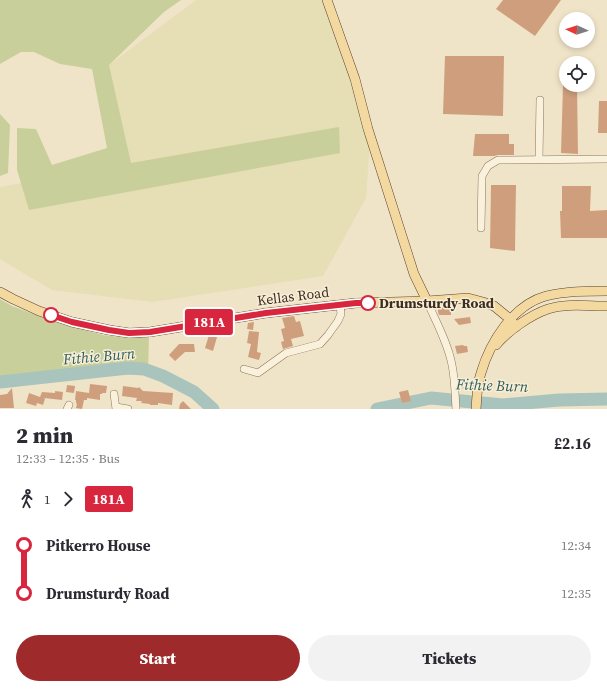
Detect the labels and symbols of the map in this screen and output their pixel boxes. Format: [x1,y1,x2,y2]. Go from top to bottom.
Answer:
north arrow [559,12,595,48]
street label: Kellas Road [256,282,330,310]
place label: Drumsturdy Road [379,293,495,313]
marker: Drumsturdy Road [360,295,376,311]
unlabelled marker [43,307,59,323]
line badge: 181A [181,309,237,335]
water label: Fithie Burn [61,342,136,370]
water label: Fithie Burn [455,373,529,397]

